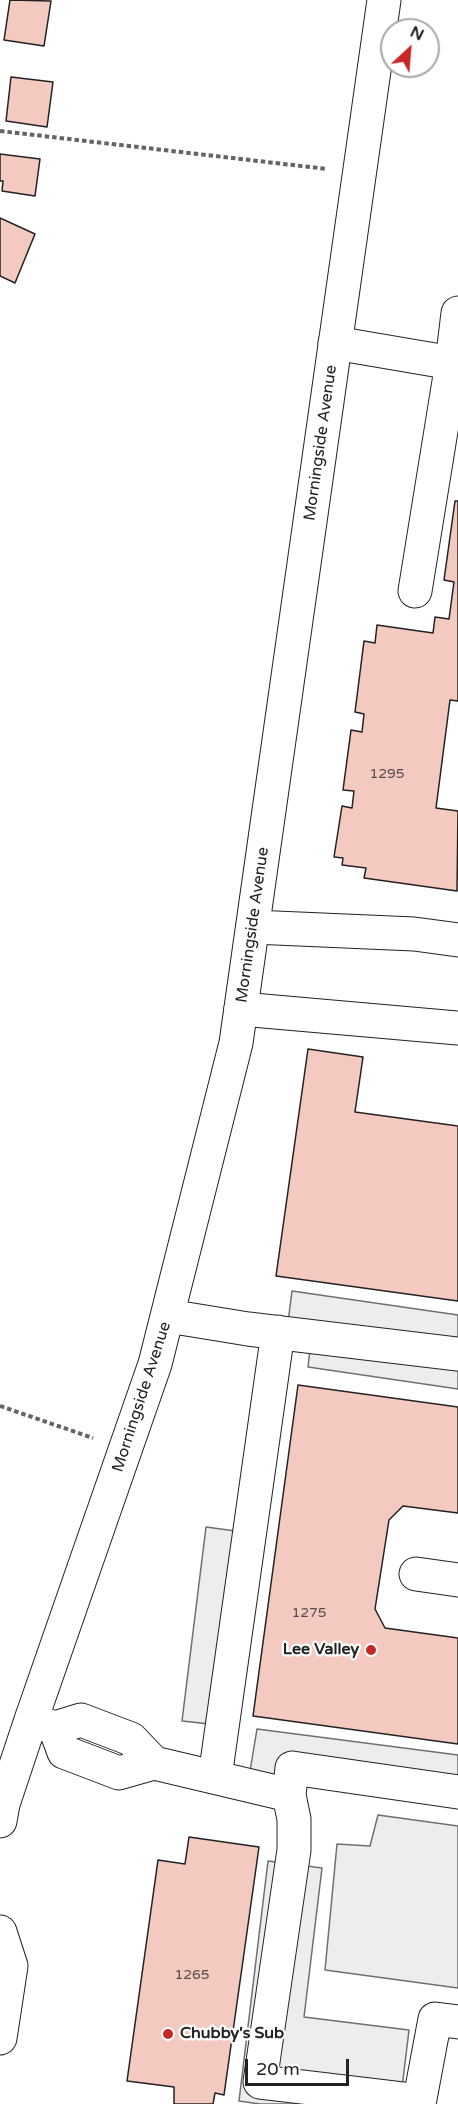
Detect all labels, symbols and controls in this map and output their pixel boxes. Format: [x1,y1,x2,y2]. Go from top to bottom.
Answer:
north arrow [380,18,440,78]
text: N [407,22,427,45]
street label: Morningside Avenue [301,364,341,522]
house number: 1295 [369,766,405,782]
street label: Morningside Avenue [233,846,273,1004]
street label: Morningside Avenue [109,1319,175,1475]
house number: 1275 [291,1605,327,1621]
place label: Lee Valley [283,1640,359,1660]
marker: Lee Valley [364,1643,378,1657]
house number: 1265 [174,1967,210,1983]
place label: Chubby's Sub [180,2024,284,2044]
marker: Chubby's Sub [161,2027,175,2041]
scale bar [248,2047,352,2085]
text: 20 m [256,2058,300,2080]

